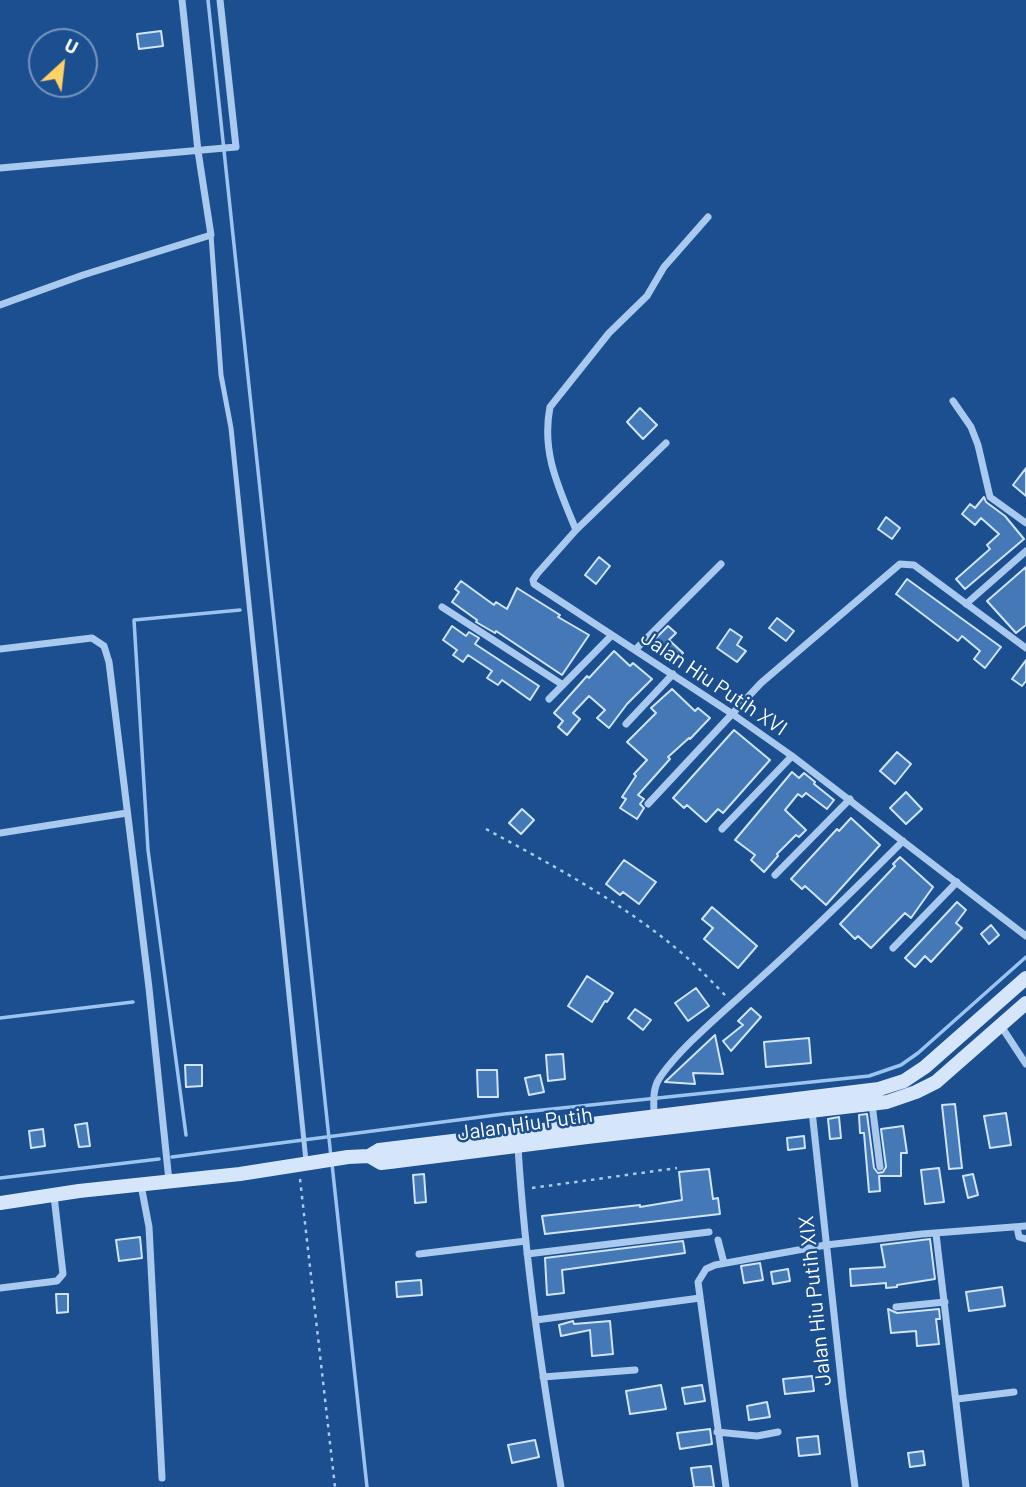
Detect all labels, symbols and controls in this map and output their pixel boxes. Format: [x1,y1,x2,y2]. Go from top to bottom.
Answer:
north arrow [28,28,98,98]
text: U [61,33,82,59]
street label: Jalan Hiu Putih XVI [636,625,792,741]
street label: Jalan Hiu Putih [456,1102,594,1146]
street label: Jalan Hiu Putih XIX [794,1215,836,1387]

